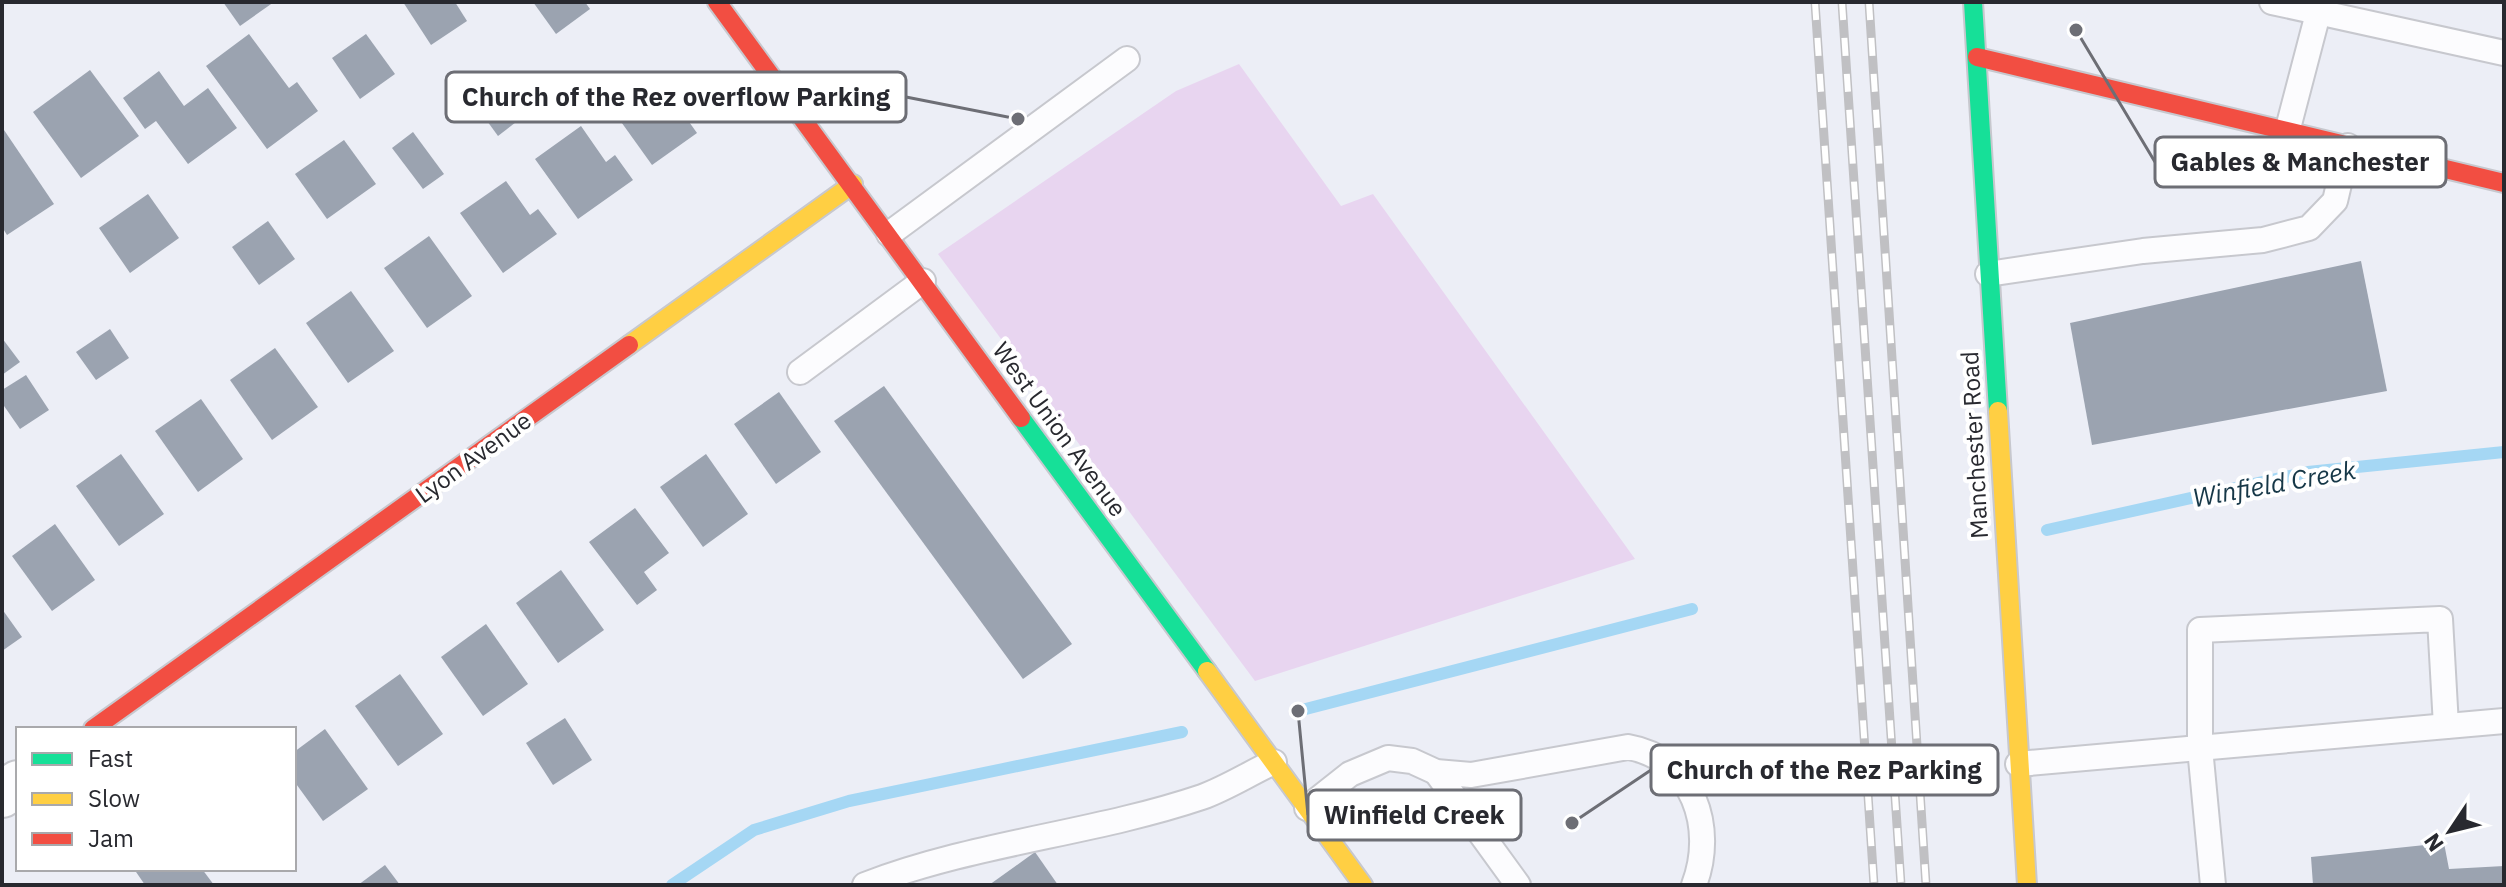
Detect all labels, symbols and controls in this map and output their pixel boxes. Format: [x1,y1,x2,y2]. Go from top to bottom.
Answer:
callout: Church of the Rez overflow Parking [446,72,906,122]
text: Church of the Rez overflow Parking [462,79,891,113]
callout: Gables & Manchester [2155,137,2446,187]
text: Gables & Manchester [2171,144,2429,178]
street label: West Union Avenue [986,335,1134,523]
street label: Manchester Road [1953,351,1995,539]
street label: Lyon Avenue [409,404,537,510]
water label: Winfield Creek [2190,452,2359,514]
legend [16,727,296,871]
text: Fast [88,742,133,774]
callout: Church of the Rez Parking [1651,745,1998,795]
text: Church of the Rez Parking [1666,752,1982,786]
text: Slow [88,782,140,814]
callout: Winfield Creek [1308,790,1521,840]
north arrow [2410,791,2490,871]
text: Winfield Creek [1323,797,1505,831]
text: Jam [88,822,134,854]
text: N [2417,828,2450,858]

